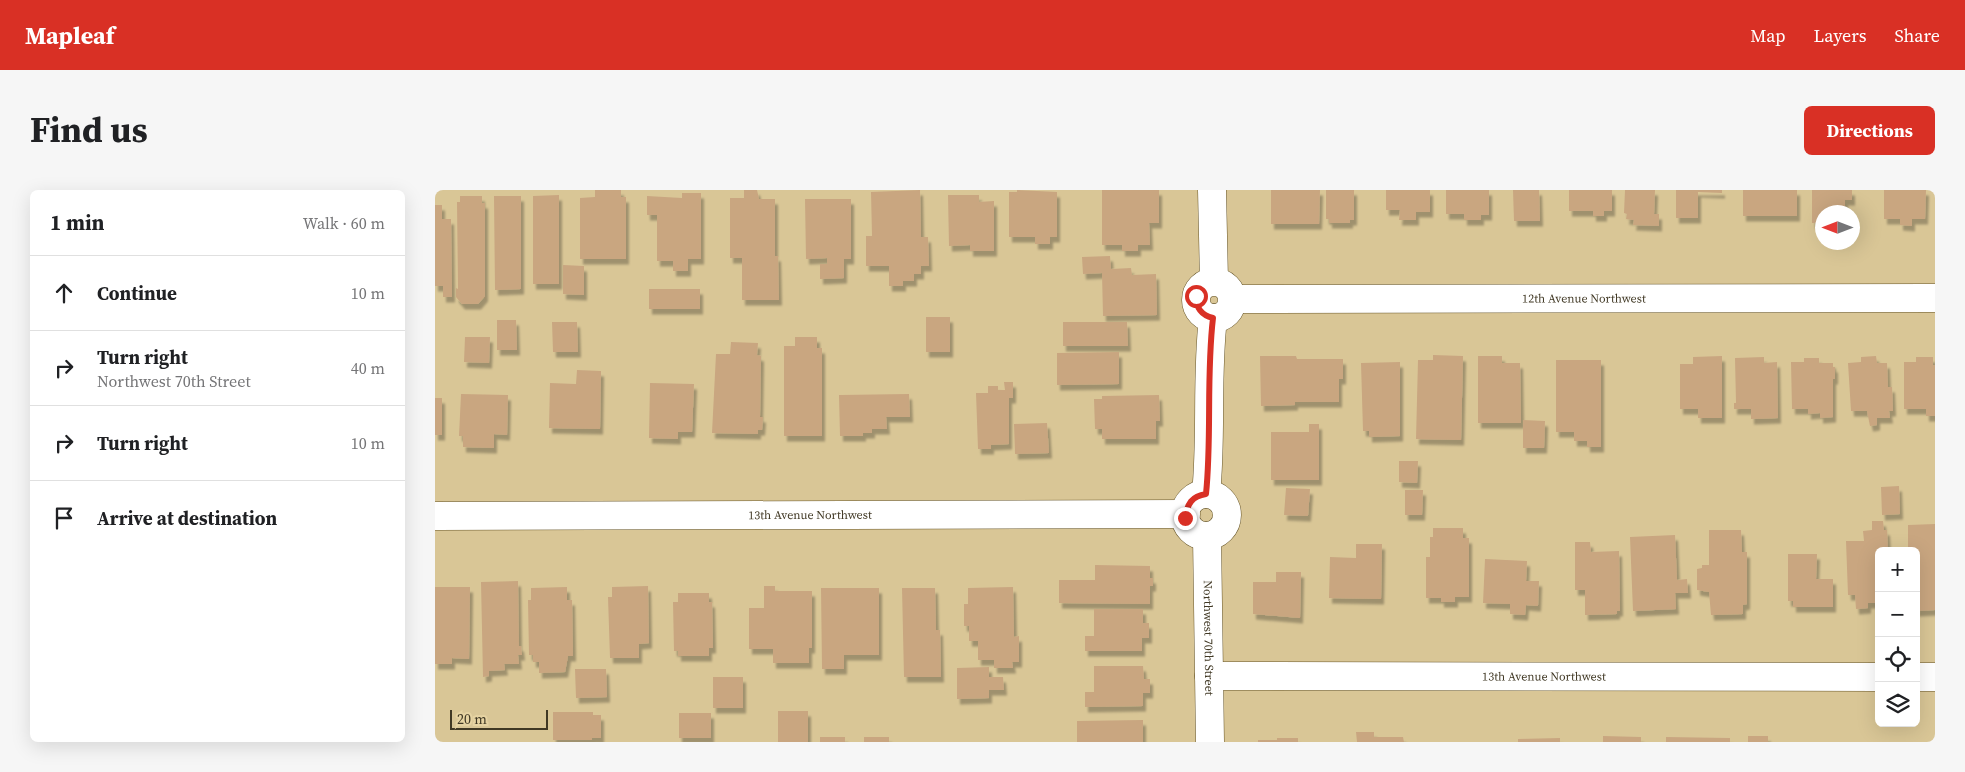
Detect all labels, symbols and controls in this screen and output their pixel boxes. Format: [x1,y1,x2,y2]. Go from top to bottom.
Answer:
text: Mapleaf [25,19,115,52]
text: Map [1750,23,1785,48]
text: Layers [1813,23,1866,48]
text: Share [1894,23,1940,48]
text: Find us [30,106,148,154]
button: Directions [1804,106,1935,155]
north arrow [1815,205,1860,250]
text: 1 min [50,208,105,237]
text: Walk · 60 m [303,212,385,234]
icon: ahead [50,279,78,307]
text: Continue [97,280,177,306]
text: 10 m [351,282,385,304]
route start [1185,285,1208,308]
street label: 12th Avenue Northwest [1522,290,1646,307]
text: Turn right [97,344,188,370]
icon: right [50,354,78,382]
text: 40 m [351,357,385,379]
text: Northwest 70th Street [97,370,251,392]
icon: right [50,429,78,457]
text: Turn right [97,430,188,456]
text: 10 m [351,432,385,454]
icon: arrive [50,504,78,532]
text: Arrive at destination [97,505,277,531]
street label: 13th Avenue Northwest [748,507,872,523]
route end [1174,507,1197,530]
map controls [1875,547,1920,727]
button: + [1875,547,1920,592]
street label: Northwest 70th Street [1200,580,1217,696]
button: − [1875,592,1920,637]
button: locate [1875,637,1920,682]
street label: 13th Avenue Northwest [1482,668,1606,685]
button: layers [1875,682,1920,727]
scale bar [450,707,547,730]
text: 20 m [457,709,487,729]

